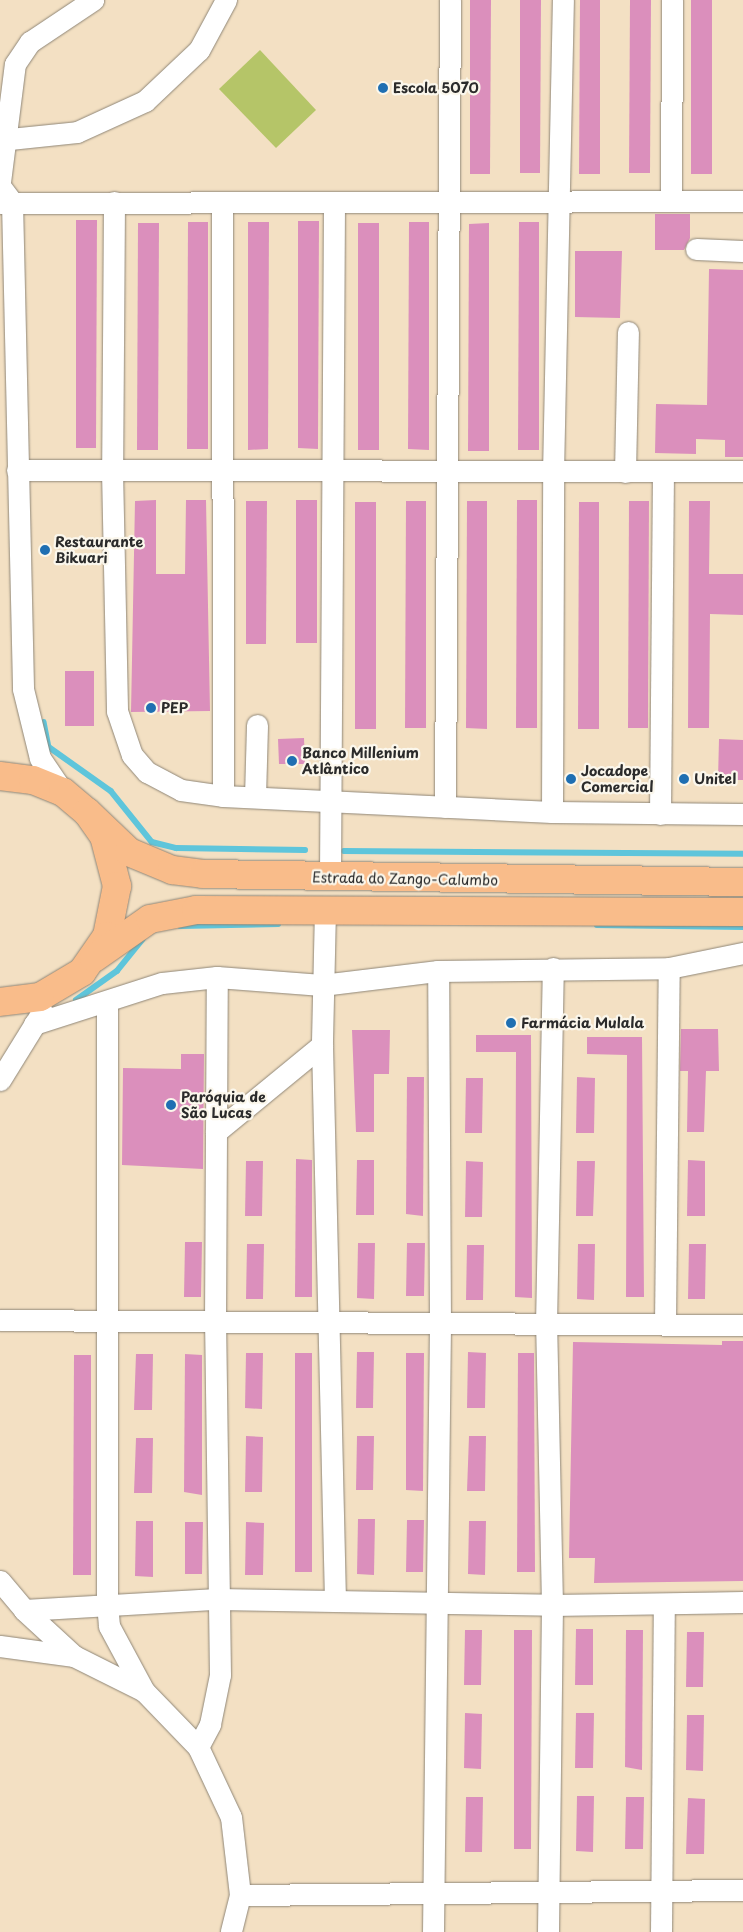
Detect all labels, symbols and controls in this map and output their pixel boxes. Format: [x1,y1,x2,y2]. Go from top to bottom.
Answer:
place label: Escola 5070 [393,80,479,96]
marker: Escola 5070 [377,82,389,94]
place label: Restaurante Bikuari [55,534,143,566]
marker: Restaurante Bikuari [39,544,51,556]
place label: PEP [161,700,188,716]
marker: PEP [145,702,157,714]
place label: Banco Millenium Atlântico [302,745,417,778]
marker: Banco Millenium Atlântico [286,755,298,767]
place label: Jocadope Comercial [581,763,653,796]
place label: Unitel [694,771,736,787]
marker: Jocadope Comercial [565,773,577,785]
marker: Unitel [678,773,690,785]
street label: Estrada do Zango-Calumbo [312,869,498,889]
place label: Farmácia Mulala [521,1015,644,1031]
marker: Farmácia Mulala [505,1017,517,1029]
place label: Paróquia de São Lucas [181,1089,265,1122]
marker: Paróquia de São Lucas [165,1099,177,1111]

